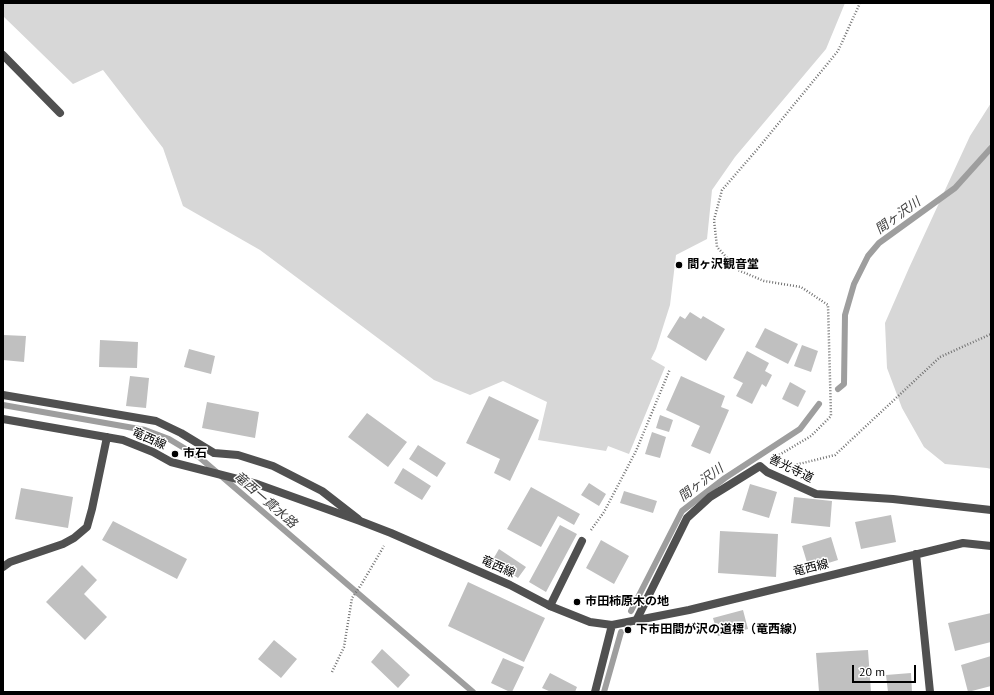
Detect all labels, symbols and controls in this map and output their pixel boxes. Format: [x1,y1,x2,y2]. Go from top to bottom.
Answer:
water label: 間ヶ沢川 [872,194,924,238]
place label: 間ヶ沢観音堂 [687,258,759,272]
marker: 間ヶ沢観音堂 [674,260,684,270]
street label: 竜西線 [130,425,168,453]
place label: 市石 [183,447,207,461]
marker: 市石 [170,449,180,459]
street label: 善光寺道 [766,452,816,486]
water label: 間ヶ沢川 [676,461,726,505]
water label: 竜西一貫水路 [230,469,300,531]
street label: 竜西線 [479,553,517,581]
street label: 竜西線 [792,557,830,579]
place label: 市田柿原木の地 [585,595,669,609]
marker: 市田柿原木の地 [572,597,582,607]
place label: 下市田間が沢の道標（竜西線） [636,623,804,637]
marker: 下市田間が沢の道標（竜西線） [623,625,633,635]
scale bar [854,657,918,683]
text: 20 m [859,664,885,679]

